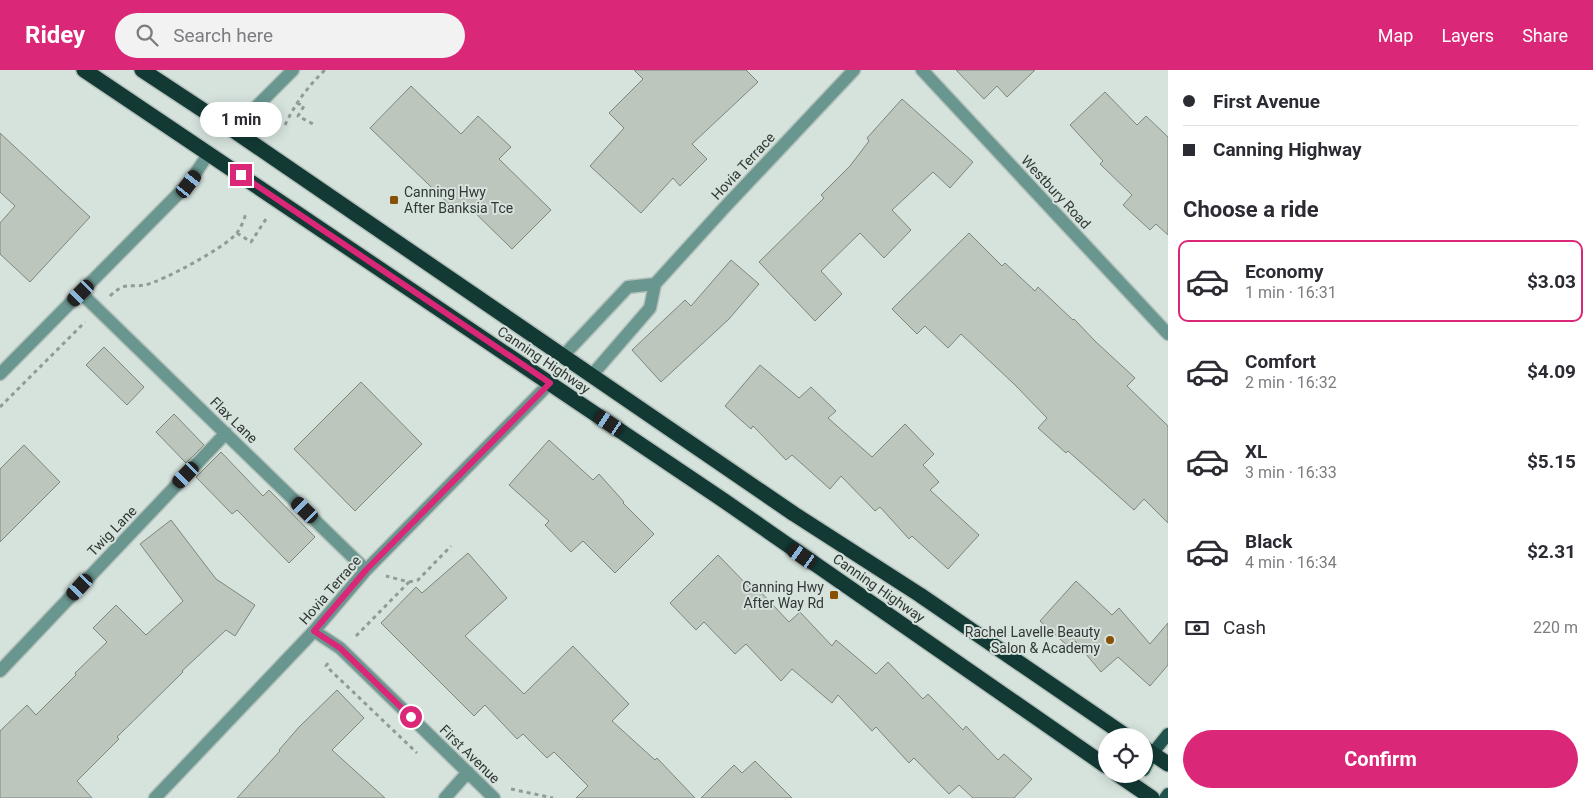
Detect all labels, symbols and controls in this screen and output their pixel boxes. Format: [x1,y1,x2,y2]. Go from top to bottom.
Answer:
search box [115,13,465,58]
text: Ridey [25,21,85,49]
icon: search [133,21,161,49]
text: Search here [173,24,273,47]
text: Map [1378,25,1413,46]
text: Layers [1441,25,1494,46]
text: Share [1522,25,1568,46]
text: First Avenue [1213,90,1320,113]
callout: 1 min [200,102,282,138]
text: 1 min [221,110,261,129]
street label: Hovia Terrace [708,129,778,203]
text: Canning Highway [1213,138,1362,161]
street label: Westbury Road [1018,152,1094,232]
route end [230,164,252,186]
car [173,168,204,200]
place label: Canning Hwy After Banksia Tce [404,184,513,216]
marker: Canning Hwy After Banksia Tce [388,194,400,206]
text: Choose a ride [1183,197,1319,222]
icon: car [1185,259,1230,304]
text: Economy [1245,260,1324,283]
text: $3.03 [1527,270,1576,293]
car [65,277,96,309]
text: 1 min · 16:31 [1245,283,1337,302]
street label: Canning Highway [495,323,594,397]
icon: car [1185,349,1230,394]
text: Comfort [1245,350,1316,373]
text: $4.09 [1527,360,1576,383]
text: 2 min · 16:32 [1245,373,1337,392]
street label: Flax Lane [207,394,261,446]
car [592,408,625,438]
icon: car [1185,439,1230,484]
text: XL [1245,440,1267,463]
text: $5.15 [1527,450,1576,473]
car [170,459,201,491]
text: 3 min · 16:33 [1245,463,1337,482]
car [288,494,321,526]
street label: Twig Lane [84,503,140,559]
icon: car [1185,529,1230,574]
text: Black [1245,530,1292,553]
text: $2.31 [1527,540,1576,563]
car [785,541,818,571]
street label: Canning Highway [830,550,928,626]
street label: Hovia Terrace [296,552,364,628]
text: 4 min · 16:34 [1245,553,1337,572]
car [64,571,95,603]
place label: Canning Hwy After Way Rd [742,579,824,611]
marker: Canning Hwy After Way Rd [828,589,840,601]
icon: cash [1183,614,1211,642]
text: Cash [1223,616,1266,639]
text: 220 m [1533,618,1578,637]
place label: Rachel Lavelle Beauty Salon & Academy [965,624,1100,656]
marker: Rachel Lavelle Beauty Salon & Academy [1104,634,1116,646]
route start [400,706,422,728]
street label: First Avenue [437,722,503,786]
map controls [1098,728,1153,783]
button: locate [1098,728,1153,783]
button: Confirm [1183,730,1578,788]

